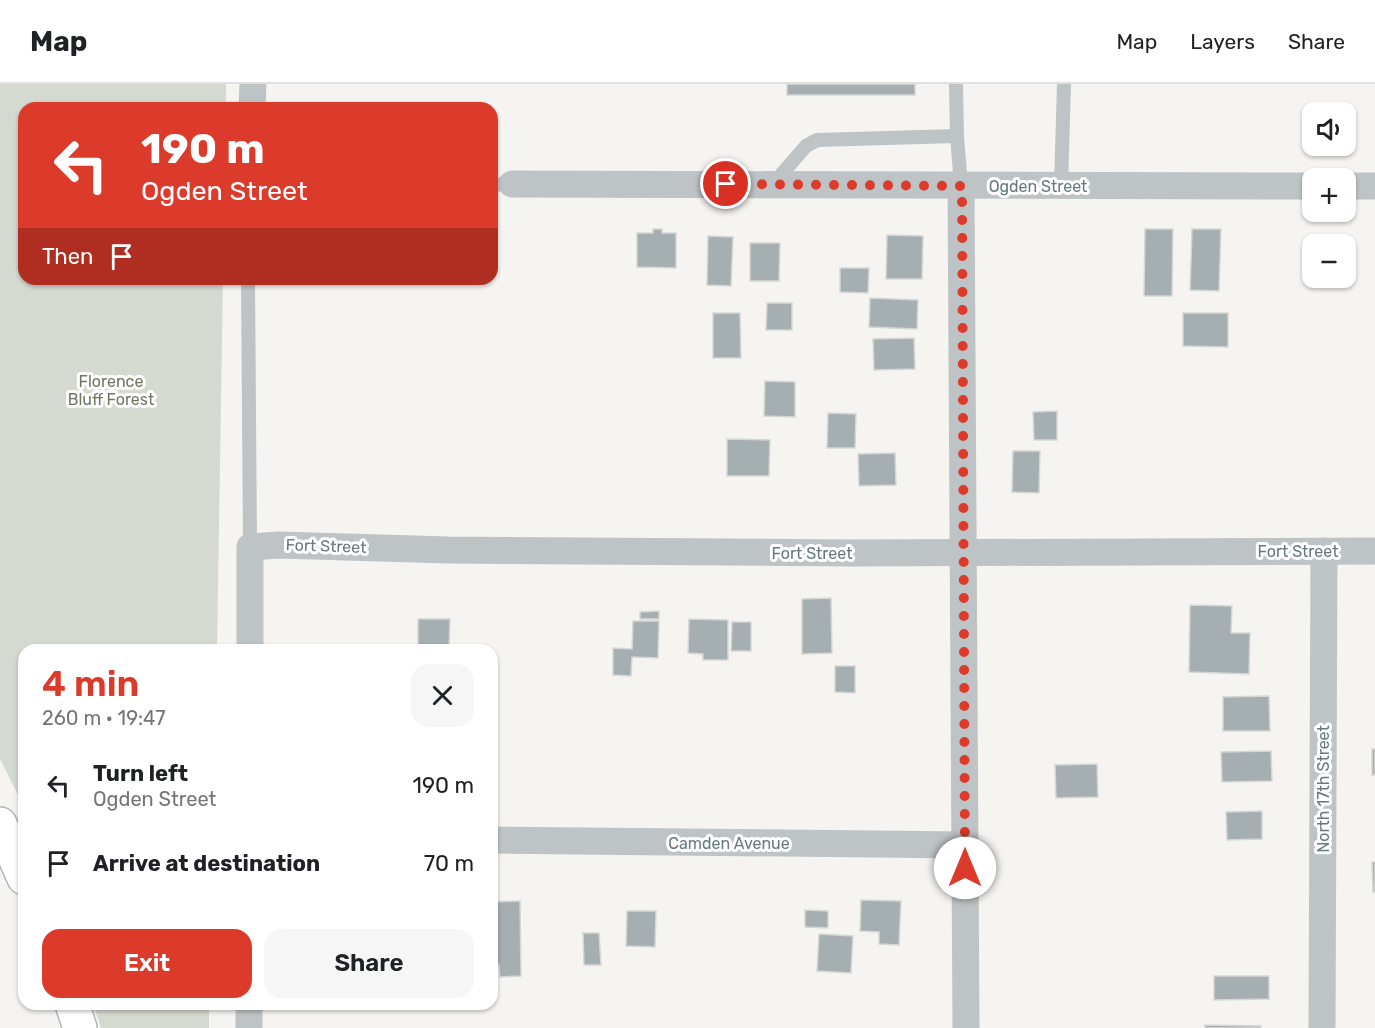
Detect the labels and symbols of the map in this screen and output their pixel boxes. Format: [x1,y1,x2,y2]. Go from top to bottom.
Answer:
pin [700,158,751,209]
street label: Ogden Street [989,177,1087,196]
park label: Florence Bluff Forest [68,372,154,409]
street label: Fort Street [285,535,367,557]
street label: Fort Street [1258,542,1338,561]
street label: Fort Street [772,544,852,563]
street label: North 17th Street [1314,725,1333,853]
street label: Camden Avenue [668,834,790,853]
position arrow [933,836,997,900]

